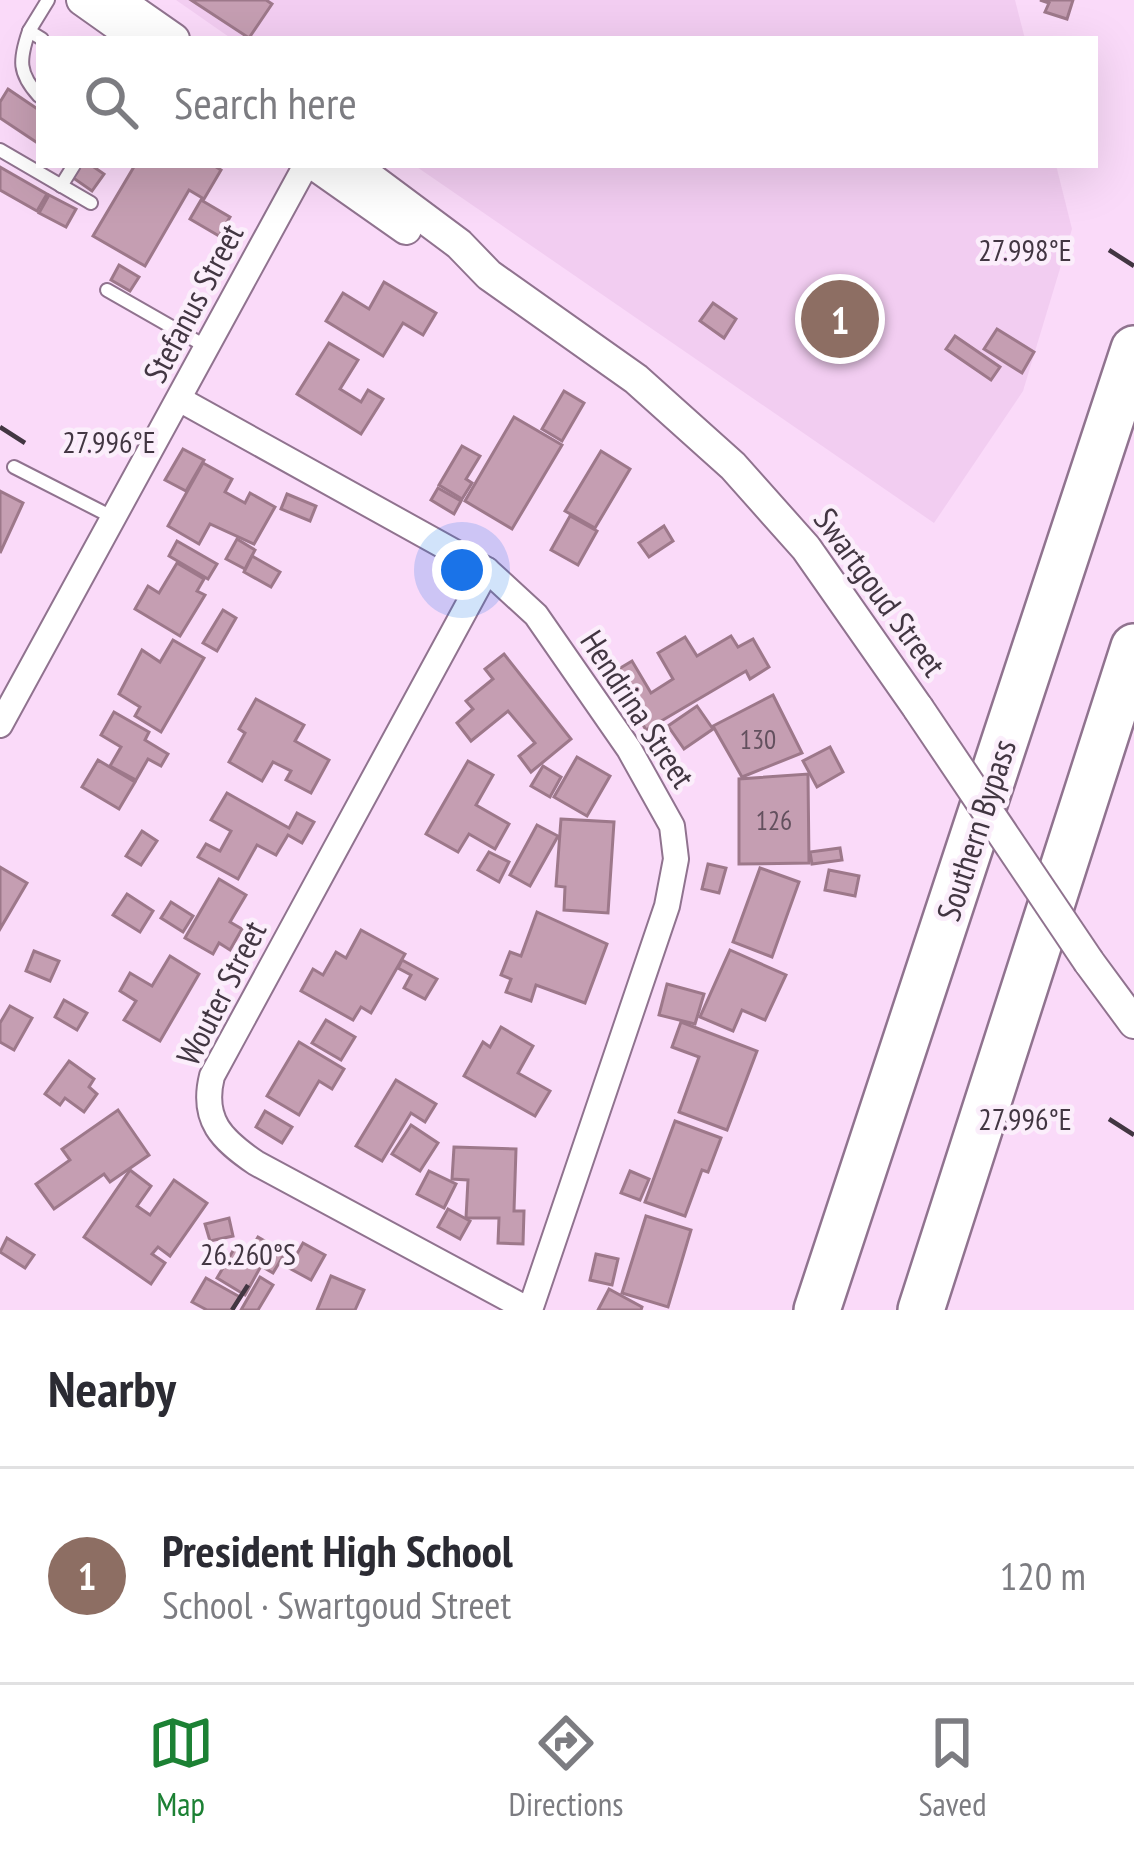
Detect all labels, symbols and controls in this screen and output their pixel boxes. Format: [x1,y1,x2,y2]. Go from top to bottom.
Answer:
search box [36,36,1098,168]
icon: search [78,69,144,135]
text: Search here [174,73,357,131]
street label: Stefanus Street [133,216,252,389]
text: 27.998°E [978,230,1072,269]
pin: 1 [801,274,879,364]
text: 27.996°E [62,422,156,461]
street label: Swartgoud Street [805,499,956,684]
your location [432,540,492,600]
street label: Hendrina Street [572,622,705,796]
house number: 130 [740,722,776,756]
street label: Southern Bypass [926,734,1025,926]
house number: 126 [756,803,792,837]
street label: Wouter Street [166,913,275,1072]
text: 27.996°E [978,1099,1072,1138]
text: 26.260°S [200,1234,296,1273]
text: Nearby [48,1355,176,1421]
text: President High School [162,1521,513,1579]
text: 1 [78,1550,96,1601]
text: 120 m [1000,1550,1086,1601]
text: School · Swartgoud Street [162,1579,511,1630]
tab: Map [148,1710,214,1825]
tab: Directions [509,1710,623,1825]
tab: Saved [918,1710,986,1825]

